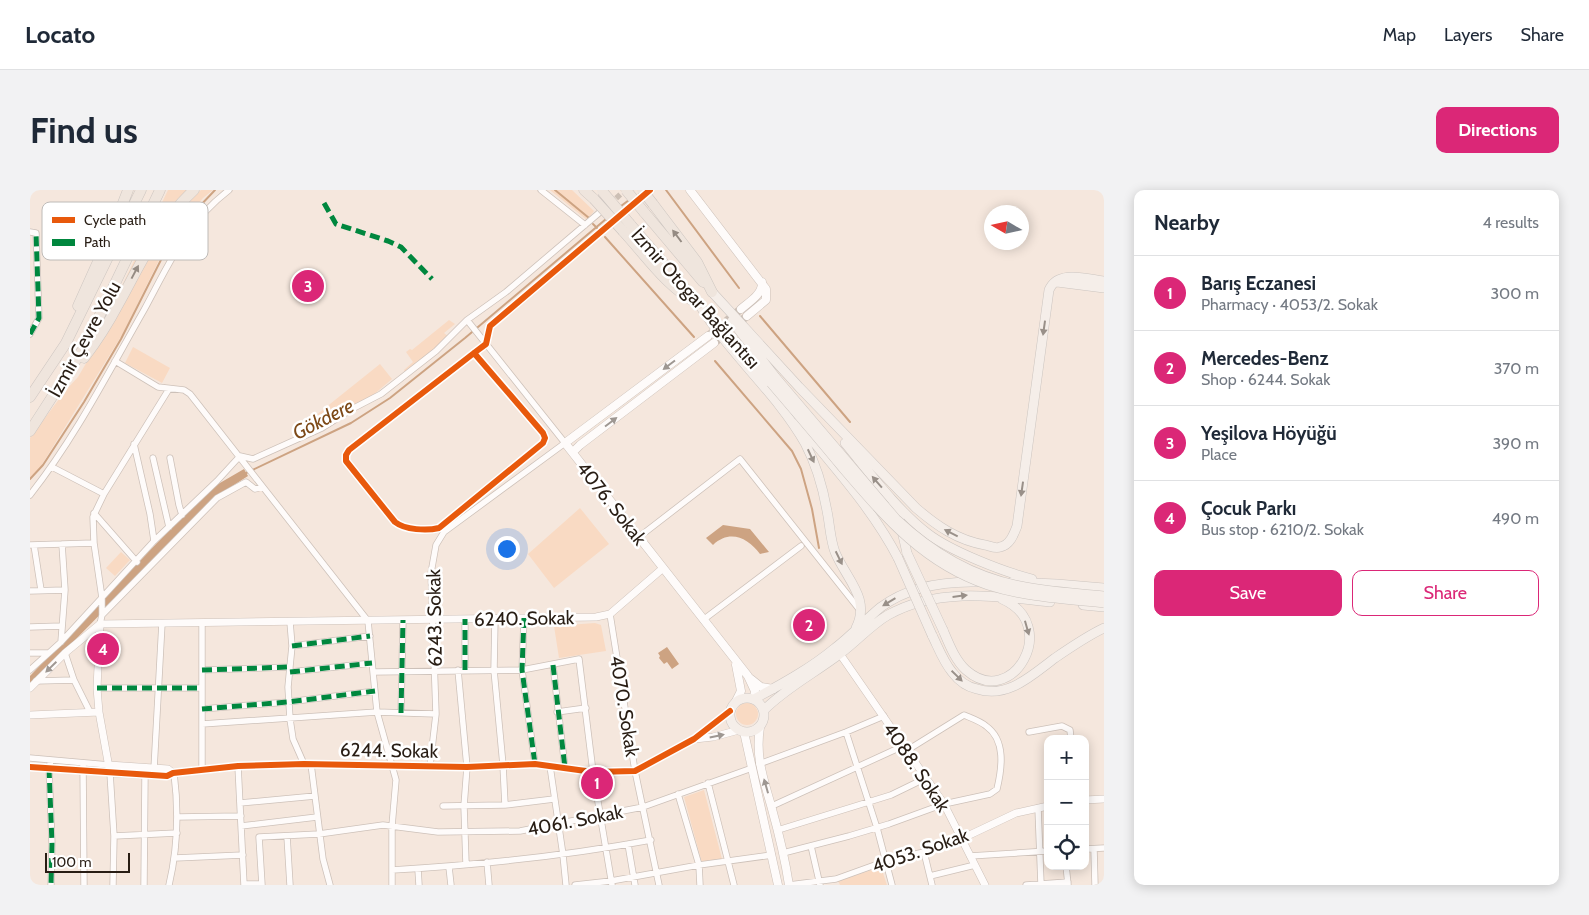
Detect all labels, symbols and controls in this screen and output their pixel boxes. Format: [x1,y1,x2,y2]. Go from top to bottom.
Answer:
text: Locato [25,20,95,49]
text: Map [1383,24,1416,46]
text: Layers [1444,24,1493,46]
text: Share [1521,24,1564,46]
button: Directions [1436,107,1559,153]
text: Find us [30,109,138,152]
legend [42,202,208,260]
north arrow [984,205,1029,250]
text: Nearby [1154,210,1220,235]
text: Cycle path [84,211,146,229]
text: 4 results [1482,213,1539,232]
street label: İzmir Otogar Bağlantısı [626,223,765,373]
one-way arrow [672,230,683,243]
text: Path [84,233,111,251]
one-way arrow [131,265,139,280]
pin: 3 [292,267,324,305]
text: Barış Eczanesi [1201,272,1316,295]
street label: İzmir Çevre Yolu [43,277,126,401]
text: 1 [1167,284,1173,303]
text: 300 m [1490,284,1539,303]
text: Pharmacy · 4053/2. Sokak [1201,295,1378,314]
one-way arrow [1040,320,1048,336]
text: Mercedes-Benz [1201,347,1329,370]
text: 2 [1166,359,1174,378]
text: 370 m [1494,359,1539,378]
one-way arrow [663,360,676,371]
text: Shop · 6244. Sokak [1201,370,1330,389]
water label: Gökdere [288,393,358,445]
one-way arrow [604,416,617,427]
text: Yeşilova Höyüğü [1201,422,1337,445]
text: 3 [1166,434,1174,453]
text: 390 m [1492,434,1539,453]
text: Place [1201,445,1237,464]
one-way arrow [807,449,815,463]
street label: 4076. Sokak [572,457,652,550]
one-way arrow [872,475,883,488]
one-way arrow [1018,481,1026,497]
text: Çocuk Parkı [1201,497,1296,520]
text: 4 [1165,509,1175,528]
text: 490 m [1492,509,1539,528]
text: Bus stop · 6210/2. Sokak [1201,520,1364,539]
one-way arrow [945,529,958,538]
your location [494,536,520,562]
one-way arrow [835,551,843,566]
street label: 6243. Sokak [422,568,447,667]
button: Save [1154,570,1342,616]
button: Share [1352,570,1539,616]
one-way arrow [952,592,968,600]
one-way arrow [883,598,896,607]
street label: 6240. Sokak [474,606,575,631]
pin: 2 [793,606,825,644]
one-way arrow [1024,621,1032,636]
pin: 4 [87,630,119,668]
street label: 4070. Sokak [605,654,644,759]
one-way arrow [45,660,57,672]
one-way arrow [951,670,963,682]
street label: 4088. Sokak [878,718,955,817]
one-way arrow [709,732,724,740]
map controls [1044,735,1089,870]
button: + [1044,735,1089,780]
street label: 6244. Sokak [340,738,439,763]
pin: 1 [581,764,613,802]
one-way arrow [761,779,769,794]
button: − [1044,780,1089,825]
street label: 4061. Sokak [525,800,625,841]
street label: 4053. Sokak [869,823,972,878]
button: locate [1044,825,1089,870]
scale bar [45,850,130,873]
text: 100 m [52,853,92,871]

